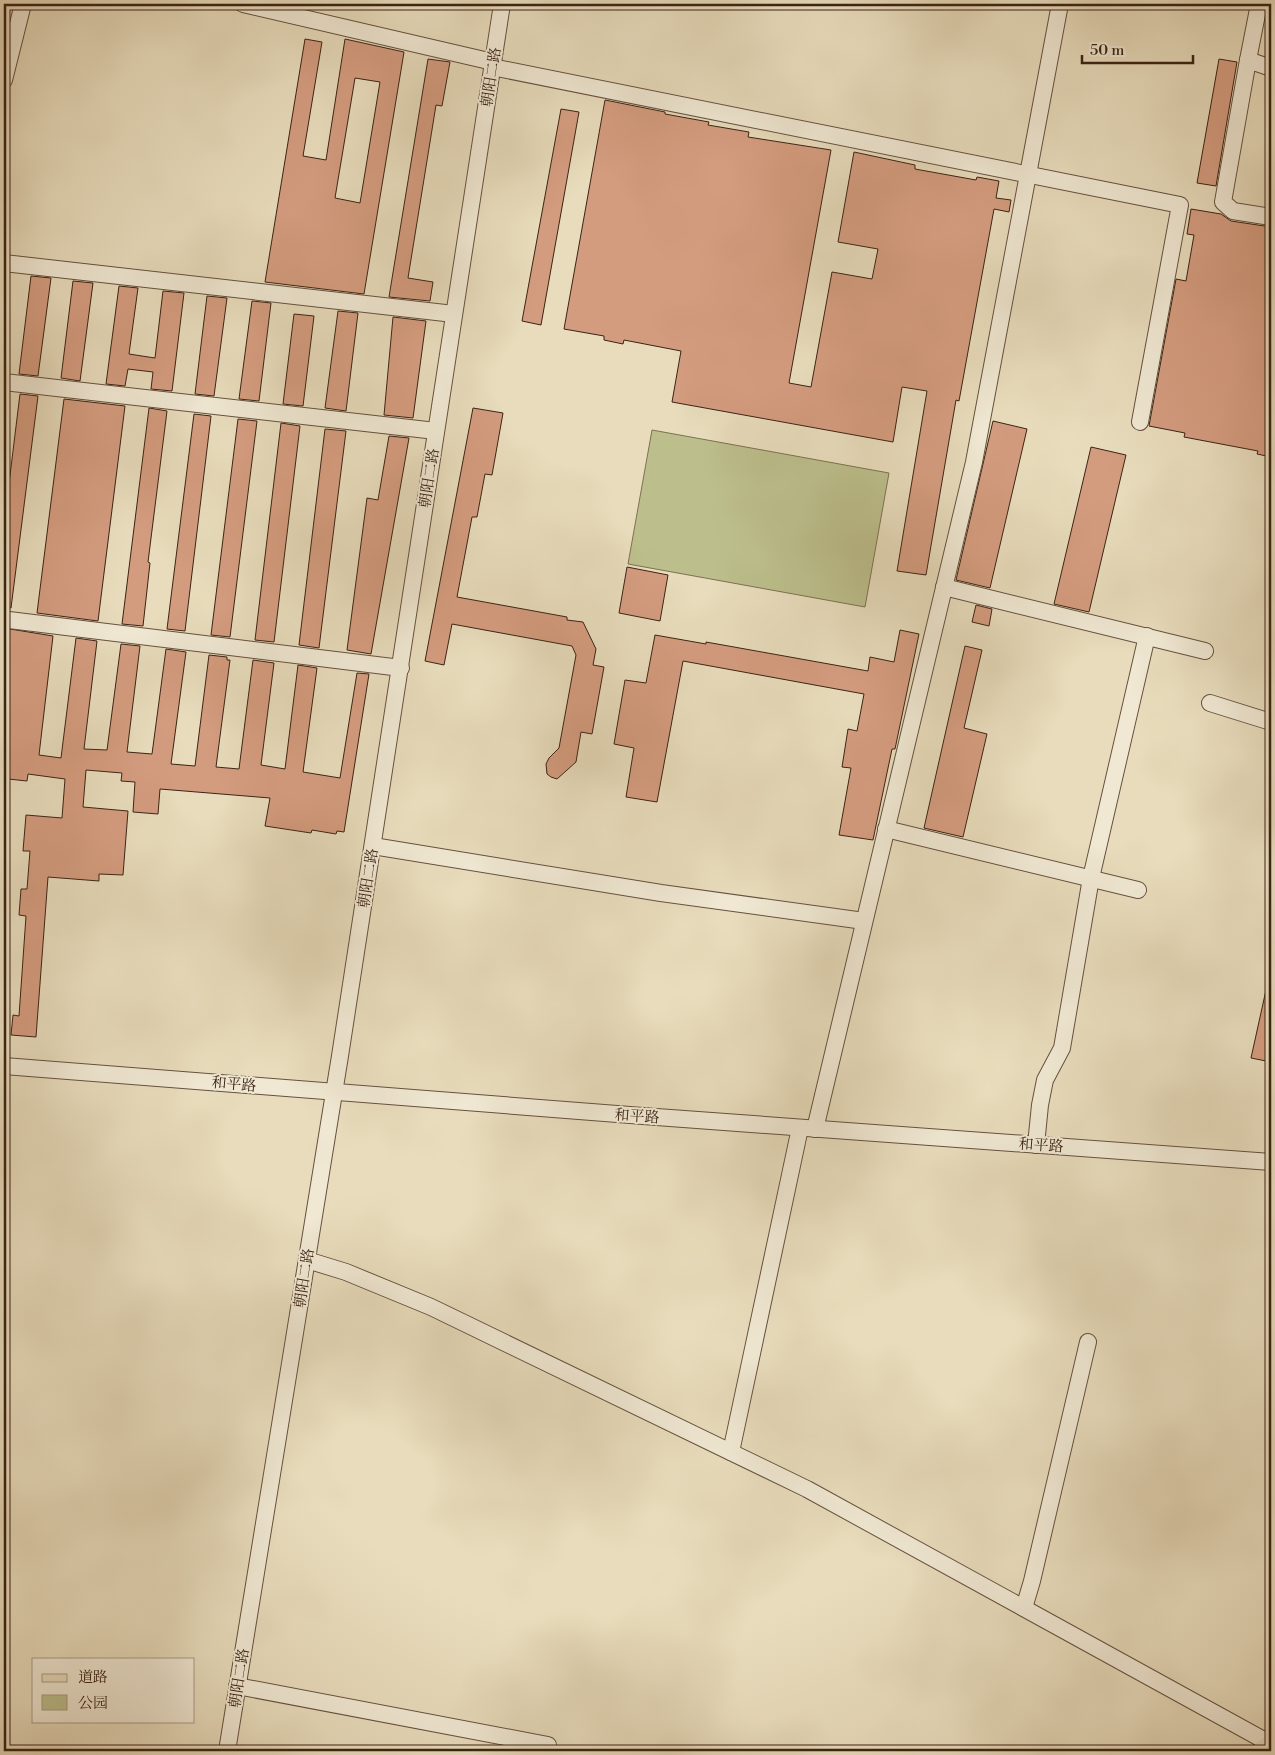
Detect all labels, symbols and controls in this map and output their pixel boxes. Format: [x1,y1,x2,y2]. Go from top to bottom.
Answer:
scale bar [1082,32,1194,64]
text: 50 m [1090,41,1124,60]
street label: 朝阳二路 [477,46,506,108]
street label: 朝阳二路 [415,447,444,509]
street label: 朝阳二路 [354,847,383,909]
street label: 和平路 [211,1073,257,1096]
street label: 和平路 [614,1105,660,1128]
street label: 和平路 [1018,1134,1064,1157]
street label: 朝阳二路 [290,1247,319,1309]
street label: 朝阳二路 [225,1647,254,1709]
legend [32,1658,195,1722]
text: 道路 [78,1668,108,1687]
text: 公园 [78,1694,108,1713]

